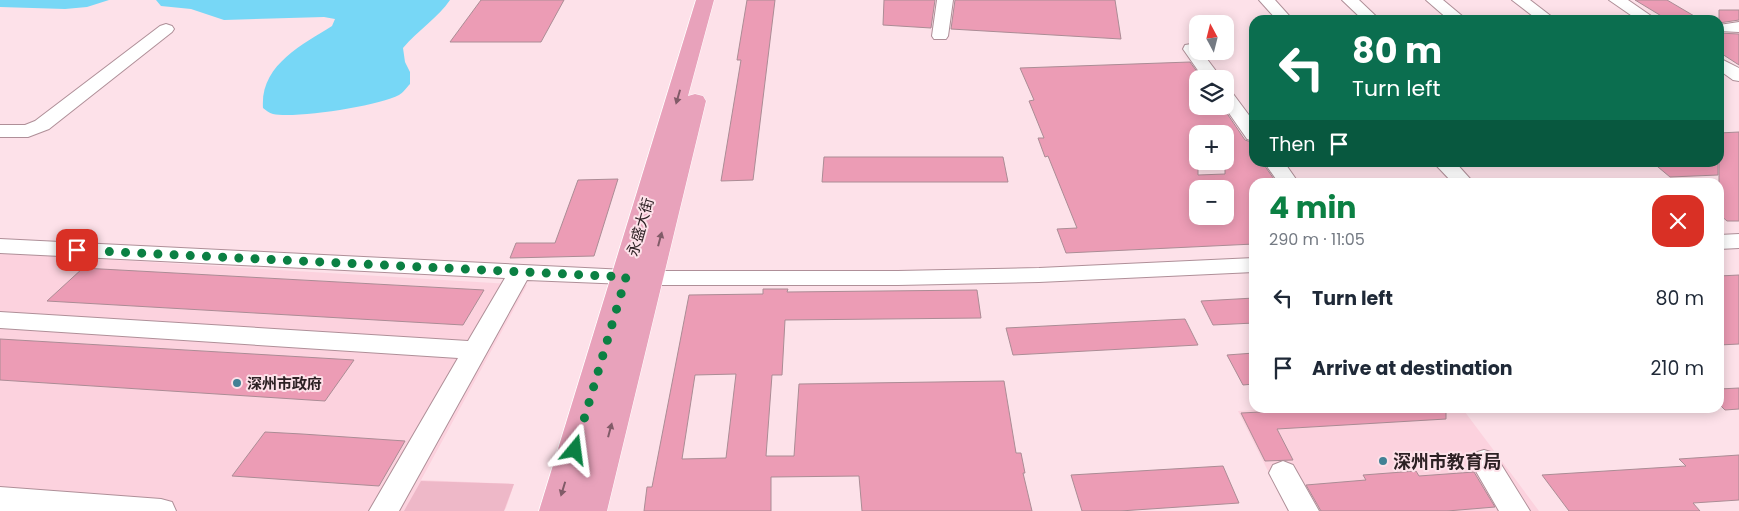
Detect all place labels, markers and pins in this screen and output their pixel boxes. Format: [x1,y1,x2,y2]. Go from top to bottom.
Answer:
pin [56,229,98,271]
place label: 深州市政府 [247,373,322,394]
marker: 深州市政府 [231,377,243,389]
place label: 深州市教育局 [1393,449,1501,474]
marker: 深州市教育局 [1377,455,1389,467]

